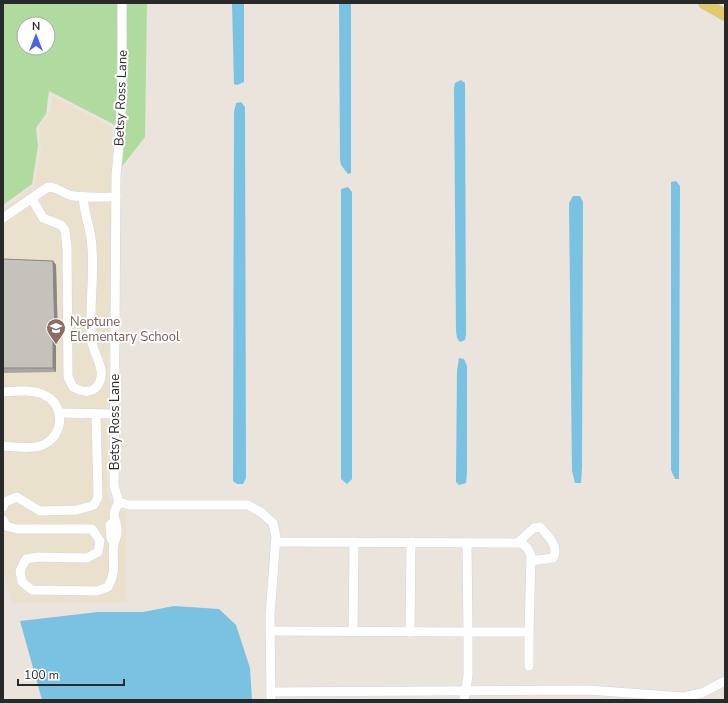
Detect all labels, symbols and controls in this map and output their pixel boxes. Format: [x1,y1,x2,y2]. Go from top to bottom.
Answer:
north arrow [16,16,56,56]
text: N [32,19,40,34]
street label: Betsy Ross Lane [110,50,132,146]
place label: Neptune Elementary School [70,313,180,346]
school or university icon: Neptune Elementary School [45,317,67,345]
street label: Betsy Ross Lane [106,374,124,470]
scale bar [18,661,124,687]
text: 100 m [24,667,59,683]

